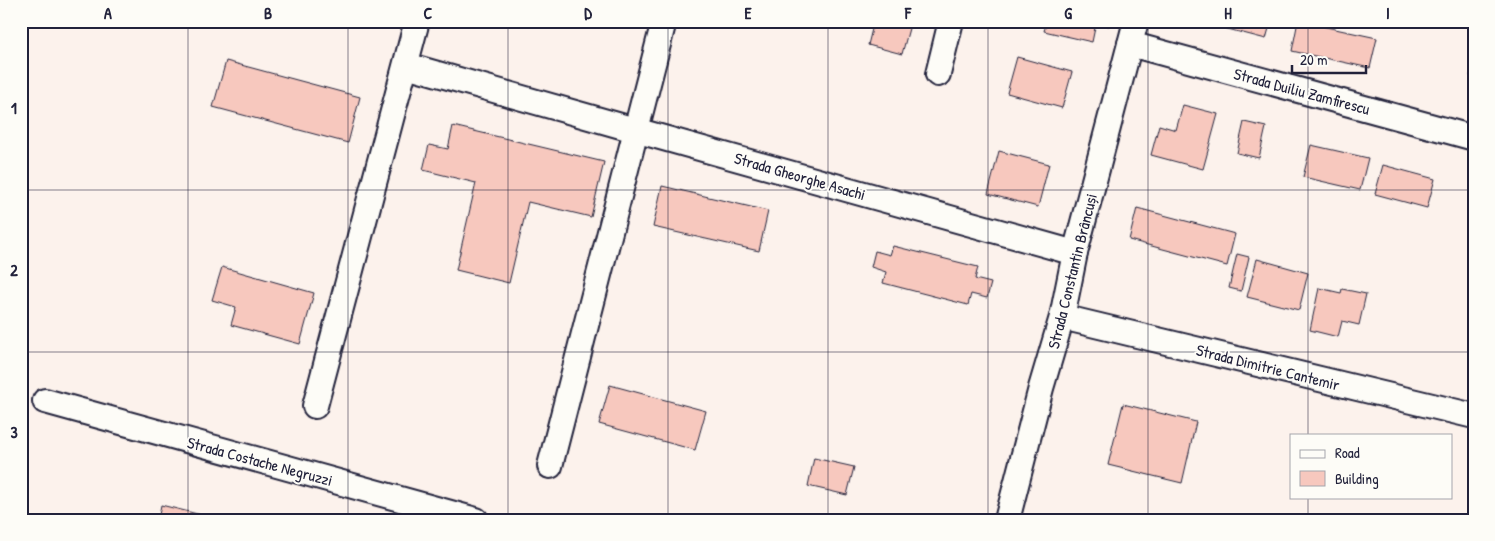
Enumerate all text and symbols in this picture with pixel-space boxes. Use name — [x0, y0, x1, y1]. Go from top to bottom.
text: A — [104, 2, 112, 24]
text: B — [264, 2, 272, 24]
text: C — [424, 2, 433, 24]
text: D — [584, 2, 592, 24]
text: E — [744, 2, 752, 24]
text: F — [904, 2, 912, 24]
text: G — [1064, 2, 1072, 24]
text: H — [1224, 2, 1232, 24]
text: I — [1386, 2, 1390, 24]
scale bar — [1292, 42, 1366, 74]
text: 20 m — [1300, 49, 1327, 70]
street label: Strada Duiliu Zamfirescu — [1232, 62, 1373, 120]
text: 1 — [11, 97, 17, 119]
street label: Strada Gheorghe Asachi — [732, 147, 868, 205]
street label: Strada Constantin Brâncuși — [1042, 191, 1102, 351]
text: 2 — [10, 259, 18, 281]
street label: Strada Dimitrie Cantemir — [1194, 339, 1342, 395]
text: 3 — [10, 421, 18, 443]
street label: Strada Costache Negruzzi — [185, 431, 335, 491]
legend — [1290, 434, 1452, 498]
text: Road — [1335, 442, 1360, 463]
text: Building — [1335, 468, 1379, 489]

